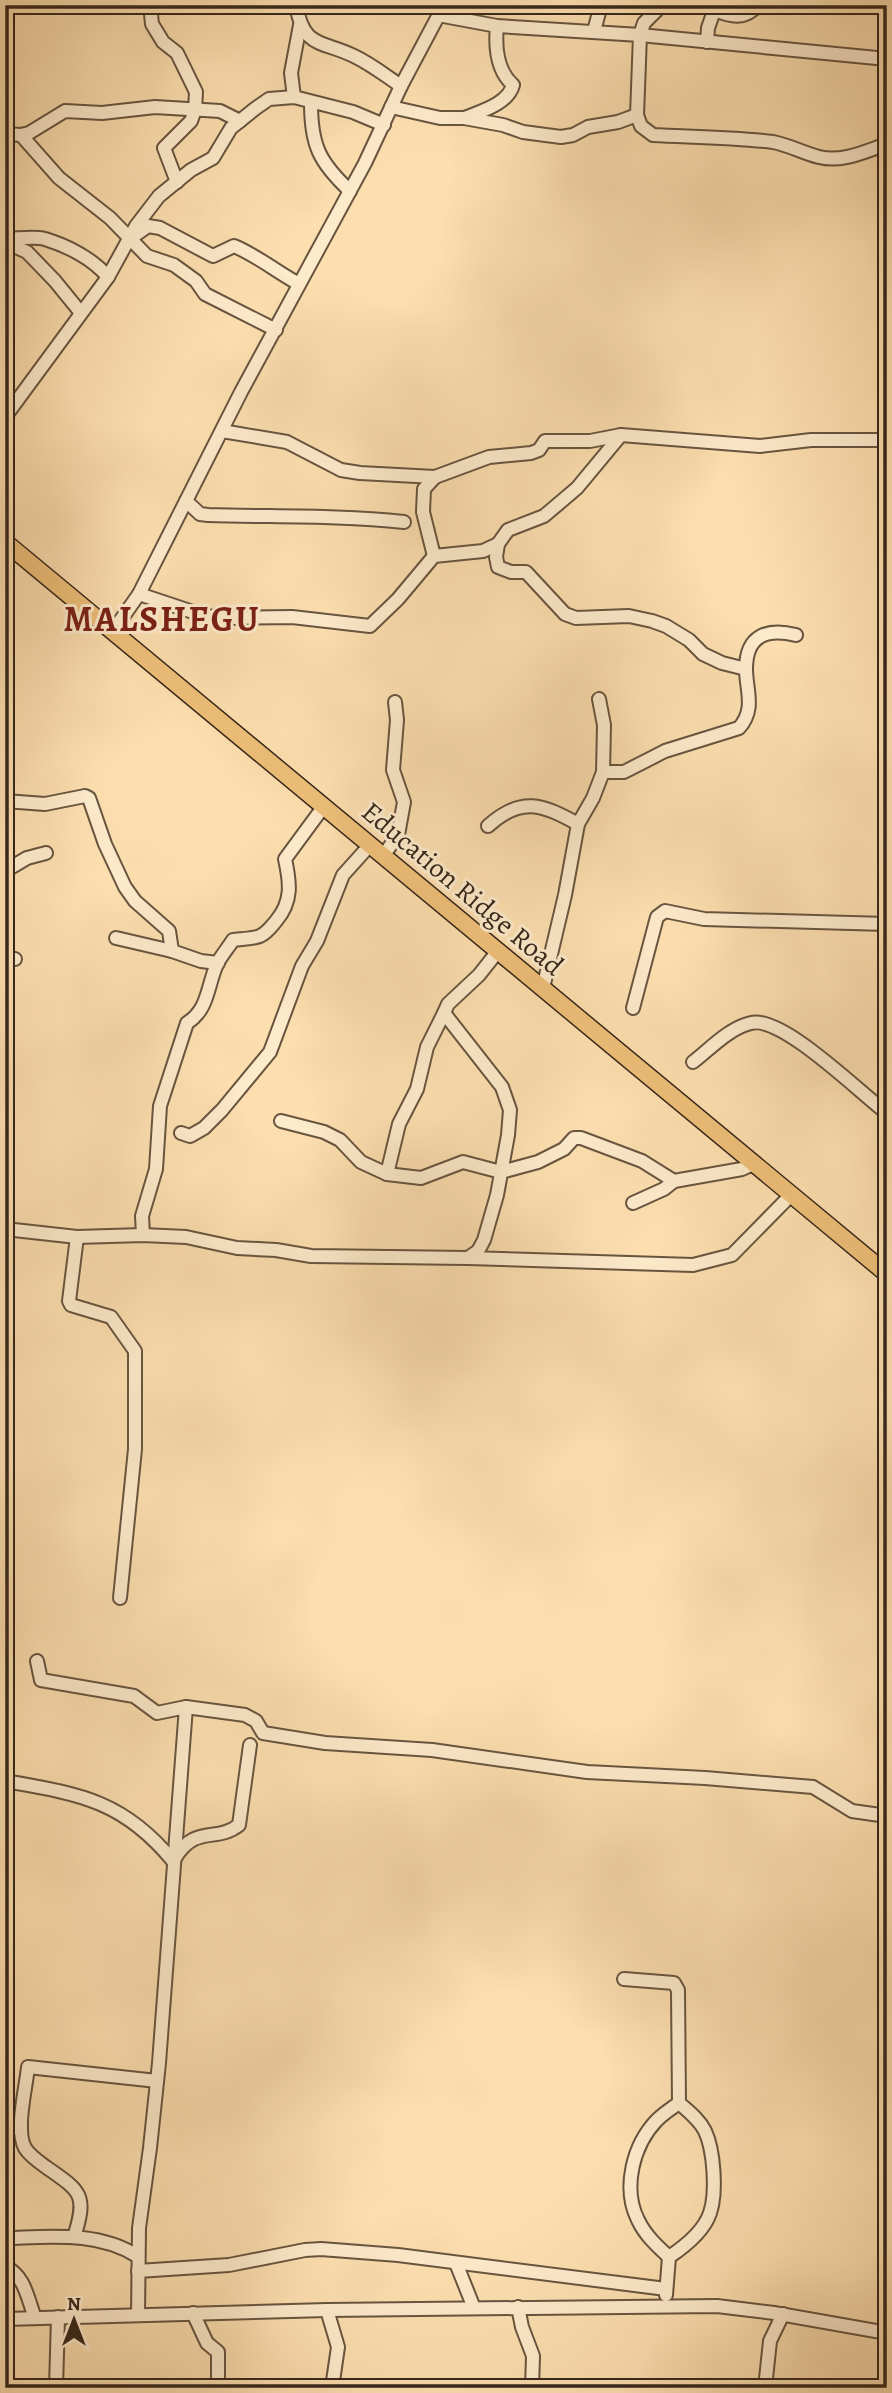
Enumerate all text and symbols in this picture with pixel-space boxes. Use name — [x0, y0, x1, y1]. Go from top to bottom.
district label: MALSHEGU — [63, 595, 261, 643]
street label: Education Ridge Road — [353, 793, 572, 985]
north arrow — [38, 2284, 108, 2354]
text: N — [67, 2291, 81, 2317]

